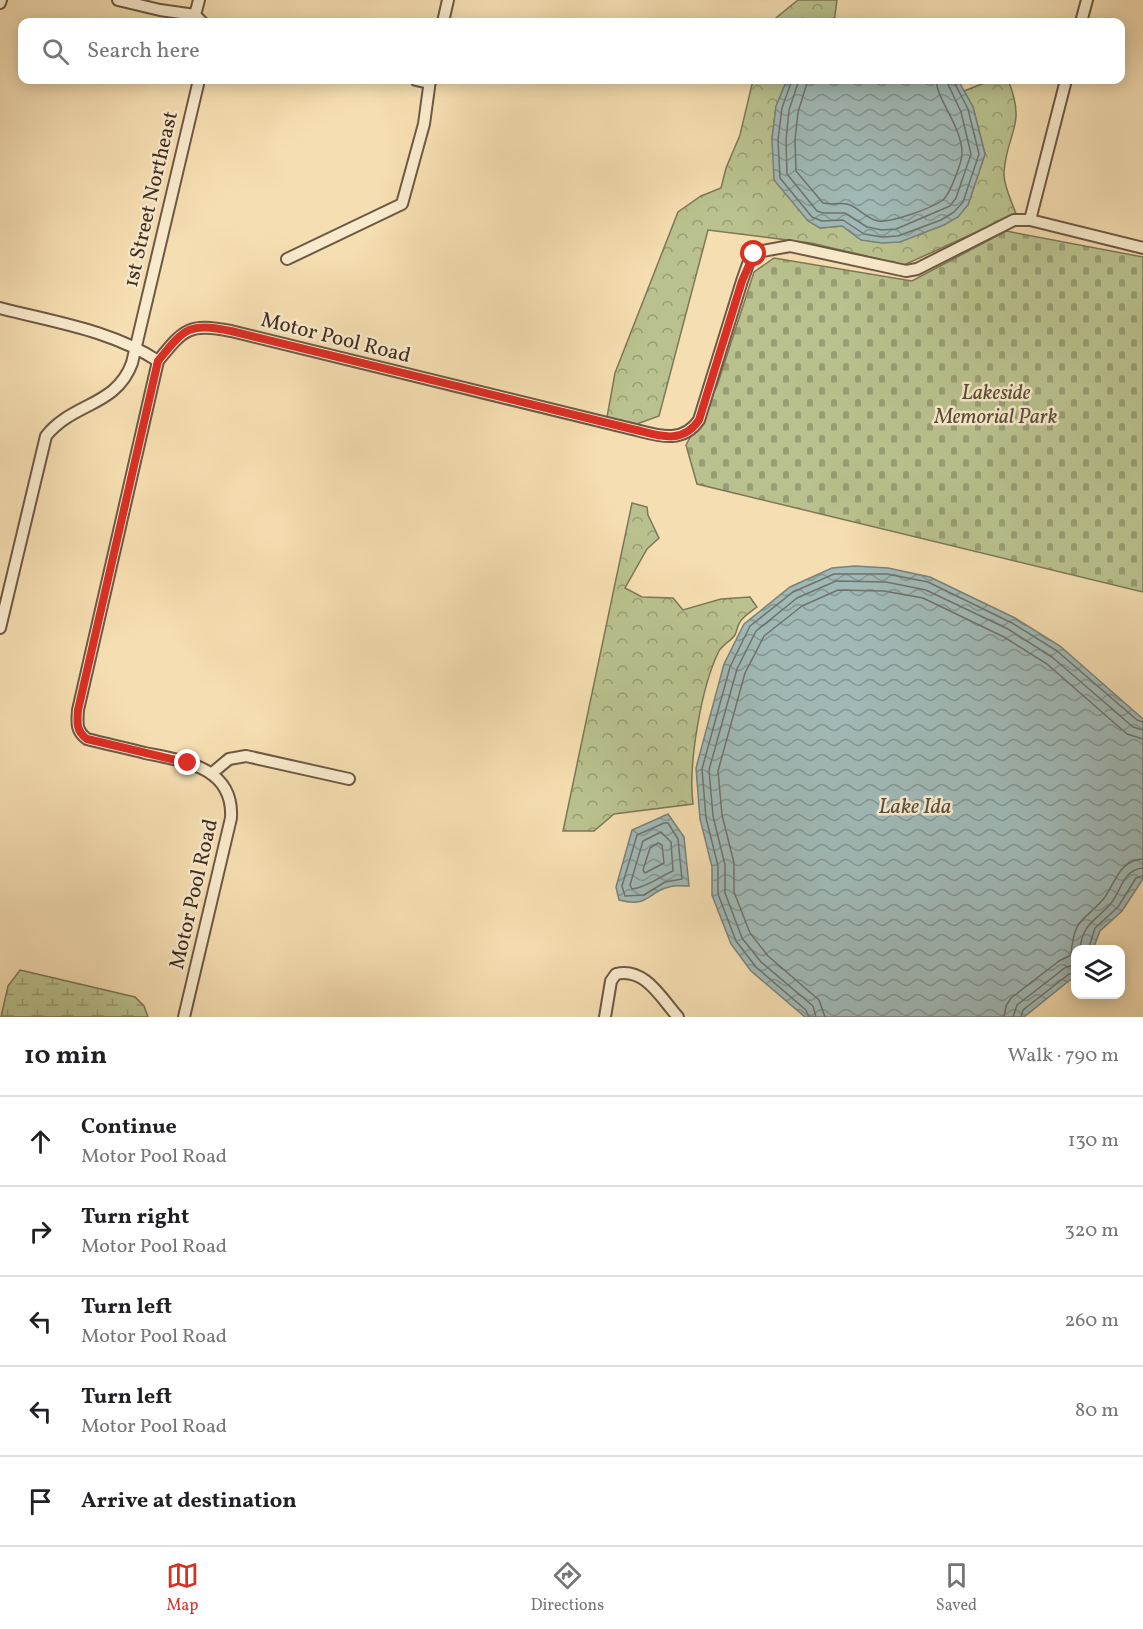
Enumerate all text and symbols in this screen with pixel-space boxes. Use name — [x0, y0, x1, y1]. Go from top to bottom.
search box — [18, 18, 1125, 84]
icon: search — [39, 35, 72, 68]
text: Search here — [87, 36, 200, 67]
street label: 1st Street Northeast — [117, 108, 186, 290]
route start — [740, 240, 766, 266]
street label: Motor Pool Road — [258, 306, 414, 371]
park label: Lakeside Memorial Park — [934, 379, 1058, 432]
route end — [174, 749, 200, 775]
water label: Lake Ida — [879, 792, 952, 823]
street label: Motor Pool Road — [163, 816, 226, 972]
map controls — [1071, 945, 1125, 999]
button: layers — [1071, 945, 1125, 999]
text: 10 min — [24, 1038, 107, 1074]
text: Walk · 790 m — [1008, 1042, 1119, 1070]
text: Continue — [81, 1112, 177, 1143]
icon: ahead — [24, 1125, 57, 1158]
text: 130 m — [1068, 1127, 1119, 1155]
text: Motor Pool Road — [81, 1143, 227, 1171]
text: Turn right — [81, 1202, 189, 1233]
icon: right — [24, 1215, 57, 1248]
text: 320 m — [1064, 1217, 1119, 1245]
text: Motor Pool Road — [81, 1233, 227, 1261]
text: Turn left — [81, 1292, 172, 1323]
icon: left — [24, 1305, 57, 1338]
text: 260 m — [1064, 1307, 1119, 1335]
text: Motor Pool Road — [81, 1323, 227, 1351]
text: Turn left — [81, 1382, 172, 1413]
icon: left — [24, 1395, 57, 1428]
text: 80 m — [1075, 1397, 1119, 1425]
text: Motor Pool Road — [81, 1413, 227, 1441]
icon: arrive — [24, 1485, 57, 1518]
text: Arrive at destination — [81, 1486, 297, 1517]
tab: Map — [166, 1559, 199, 1617]
tab: Directions — [531, 1559, 604, 1617]
tab: Saved — [936, 1559, 977, 1617]

